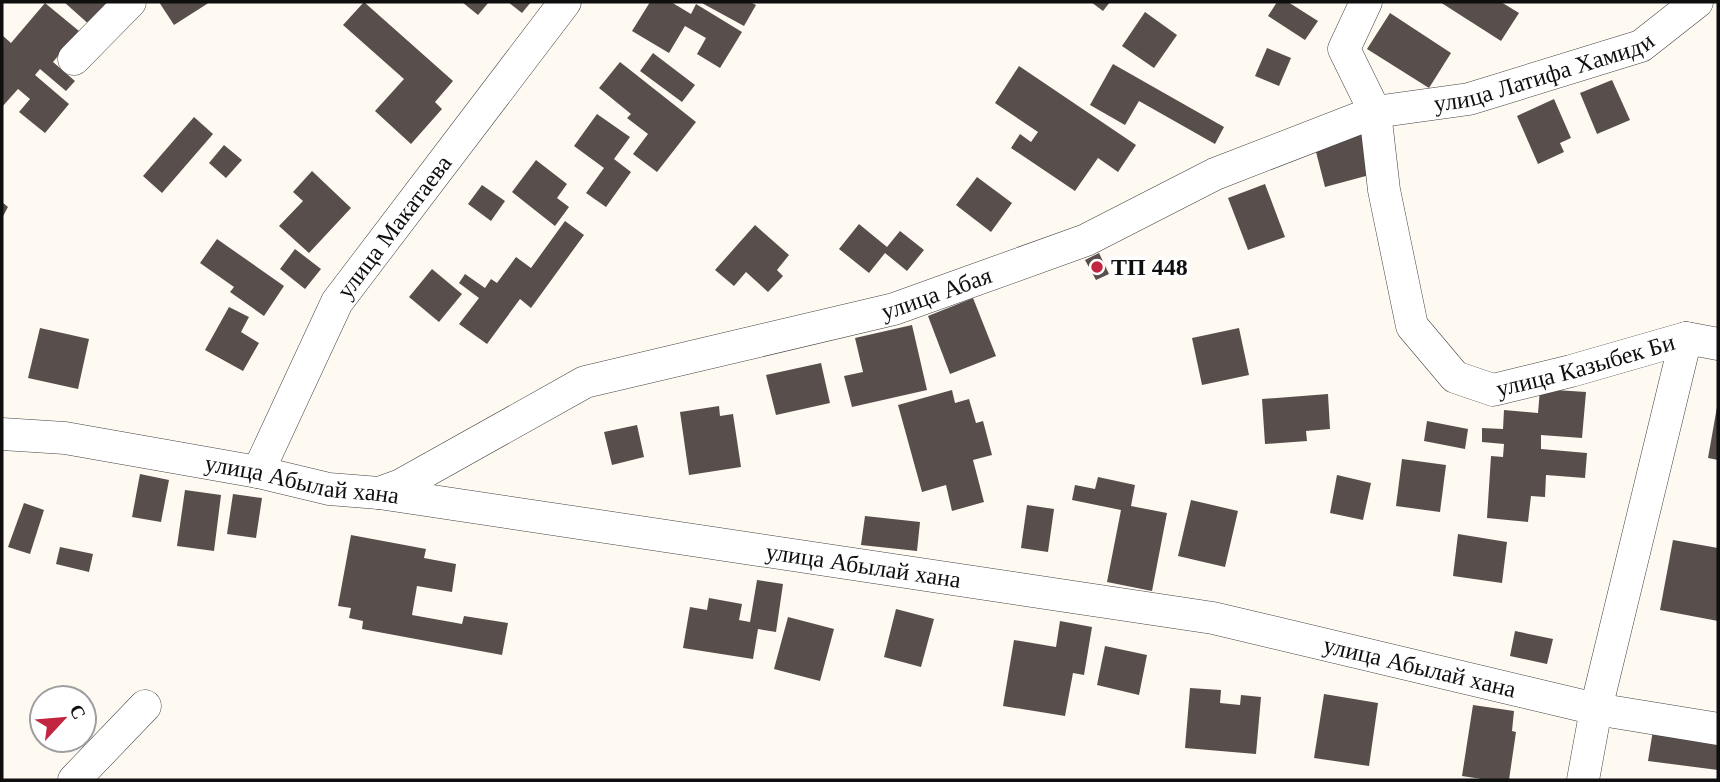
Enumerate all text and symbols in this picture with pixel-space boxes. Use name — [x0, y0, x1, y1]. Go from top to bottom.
street label: улица Латифа Хамиди — [1432, 28, 1659, 117]
street label: улица Макатаева — [332, 150, 457, 303]
place label: ТП 448 — [1111, 254, 1188, 280]
marker: ТП 448 — [1089, 259, 1105, 275]
street label: улица Абая — [879, 262, 995, 325]
street label: улица Казыбек Би — [1493, 329, 1678, 402]
street label: улица Абылай хана — [203, 450, 401, 509]
street label: улица Абылай хана — [764, 538, 963, 593]
street label: улица Абылай хана — [1321, 632, 1519, 703]
north arrow — [28, 684, 98, 754]
text: С — [65, 701, 90, 723]

